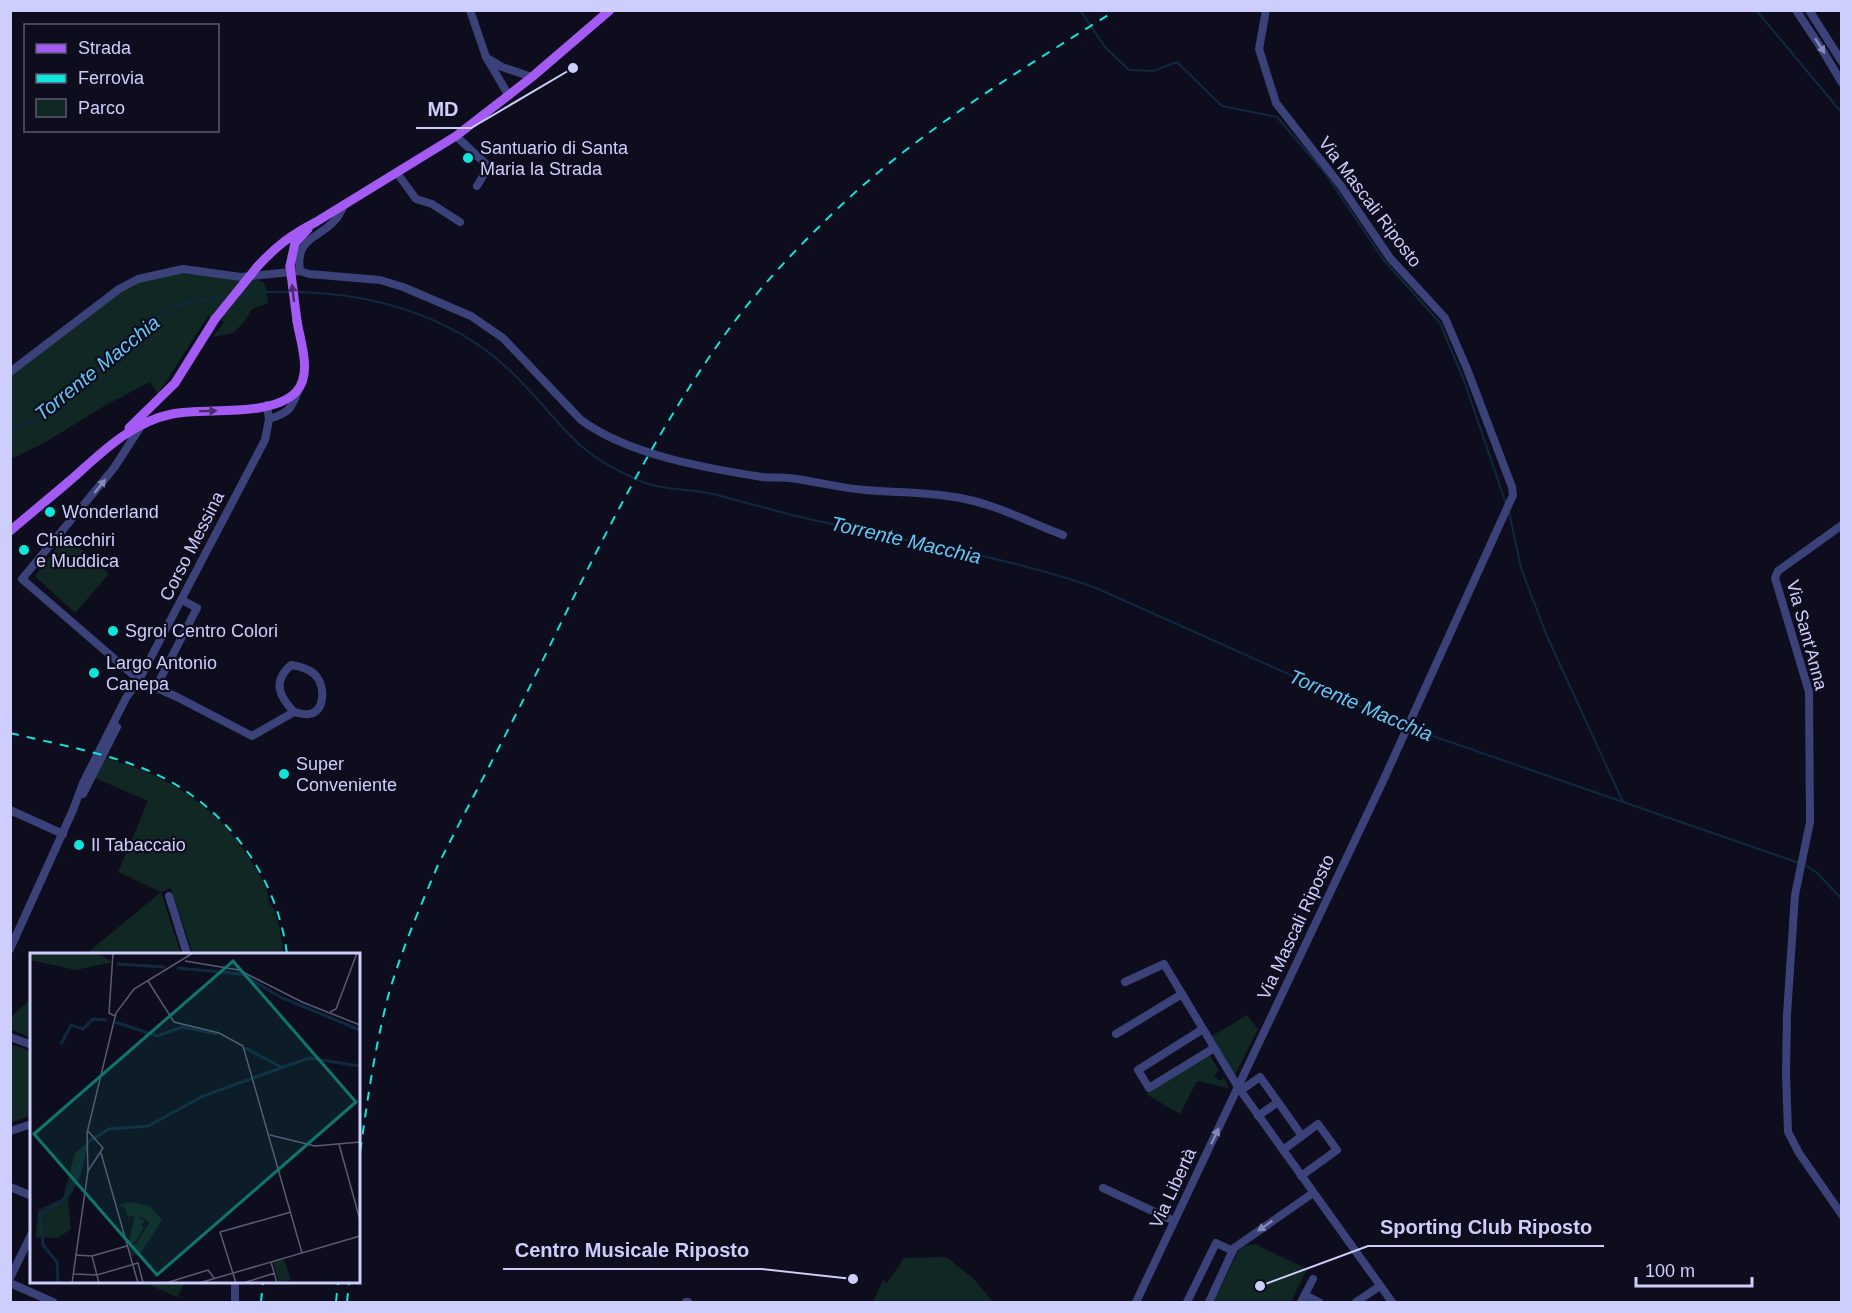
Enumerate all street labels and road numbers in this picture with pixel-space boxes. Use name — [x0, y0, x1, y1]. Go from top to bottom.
street label: Via Mascali Riposto — [1315, 133, 1425, 271]
street label: Corso Messina — [156, 487, 229, 604]
street label: Via Sant'Anna — [1783, 578, 1832, 693]
street label: Via Mascali Riposto — [1254, 851, 1338, 1003]
street label: Via Libertà — [1146, 1144, 1201, 1231]

